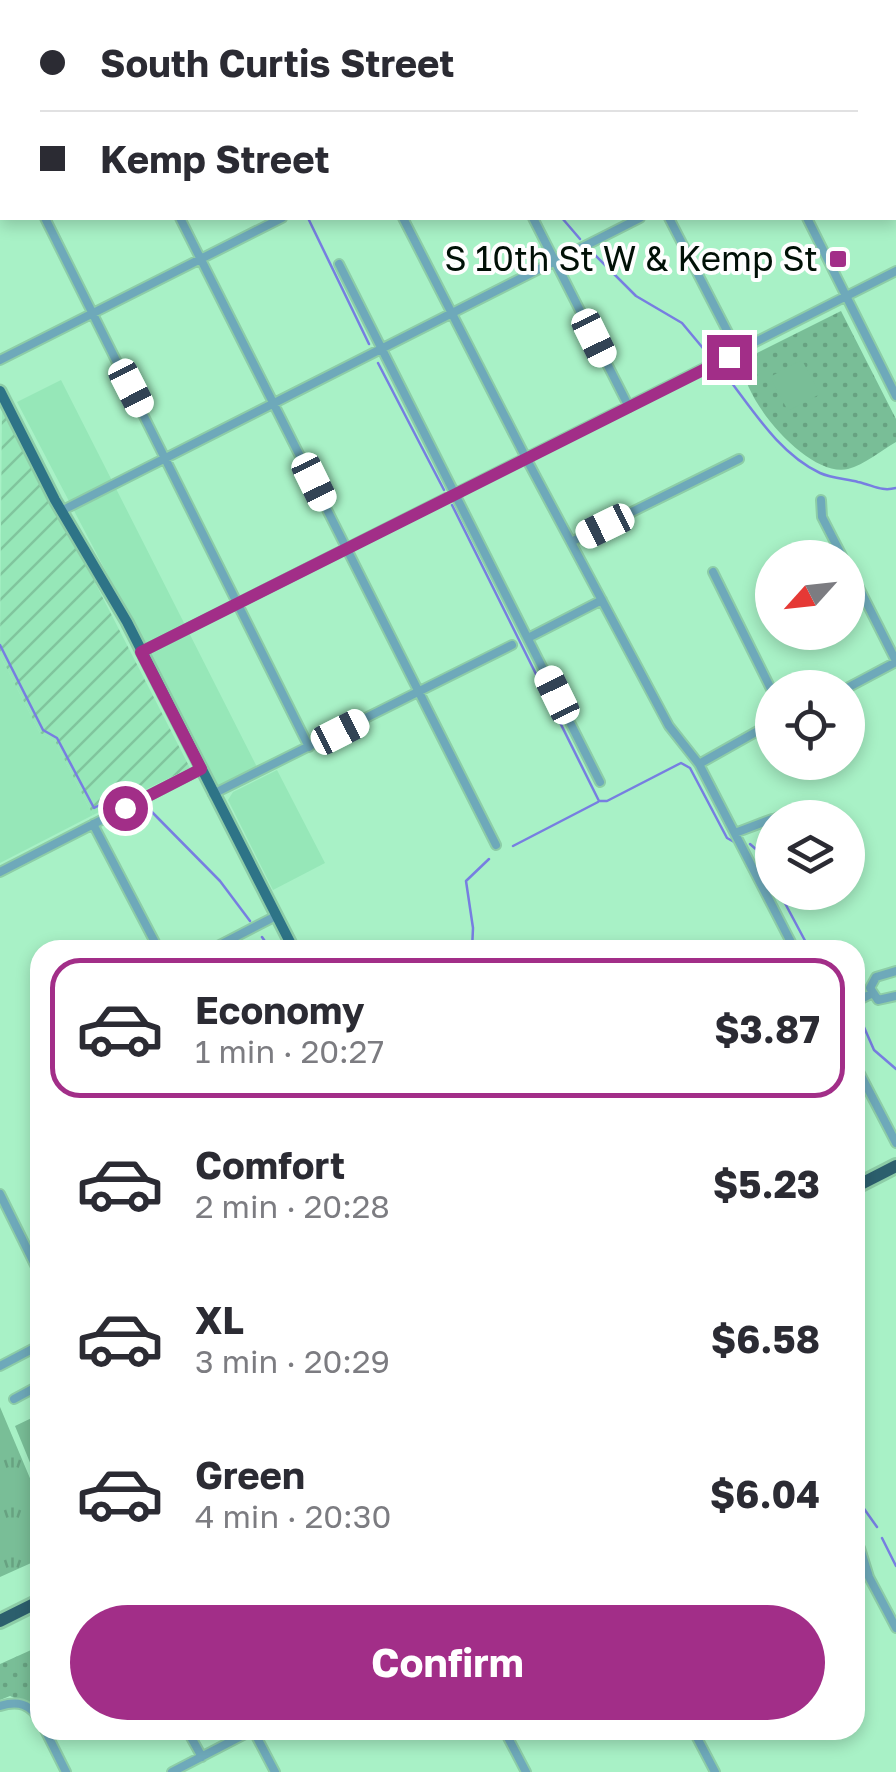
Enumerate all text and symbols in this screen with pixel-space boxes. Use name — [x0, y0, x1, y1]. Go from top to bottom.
text: South Curtis Street — [100, 40, 455, 85]
text: Kemp Street — [100, 136, 330, 181]
place label: S 10th St W & Kemp St — [444, 237, 818, 279]
marker: S 10th St W & Kemp St — [827, 248, 849, 270]
car — [567, 304, 621, 372]
route end — [707, 335, 752, 380]
car — [104, 354, 158, 422]
car — [287, 448, 341, 516]
car — [571, 499, 639, 553]
north arrow — [755, 540, 865, 650]
map controls — [755, 540, 865, 910]
car — [530, 661, 584, 729]
button: locate — [755, 670, 865, 780]
car — [306, 705, 374, 759]
route start — [103, 786, 148, 831]
button: layers — [755, 800, 865, 910]
icon: car — [75, 983, 165, 1073]
text: Economy — [195, 987, 364, 1032]
text: $3.87 — [714, 1006, 820, 1051]
text: 1 min · 20:27 — [195, 1032, 384, 1070]
icon: car — [75, 1138, 165, 1228]
text: Comfort — [195, 1142, 345, 1187]
text: $5.23 — [713, 1161, 820, 1206]
text: 2 min · 20:28 — [195, 1187, 390, 1225]
icon: car — [75, 1293, 165, 1383]
text: XL — [195, 1297, 244, 1342]
text: $6.58 — [711, 1316, 820, 1361]
text: 3 min · 20:29 — [195, 1342, 390, 1380]
icon: car — [75, 1448, 165, 1538]
text: Green — [195, 1452, 305, 1497]
text: $6.04 — [710, 1471, 820, 1516]
text: 4 min · 20:30 — [195, 1497, 391, 1535]
button: Confirm — [70, 1605, 825, 1720]

